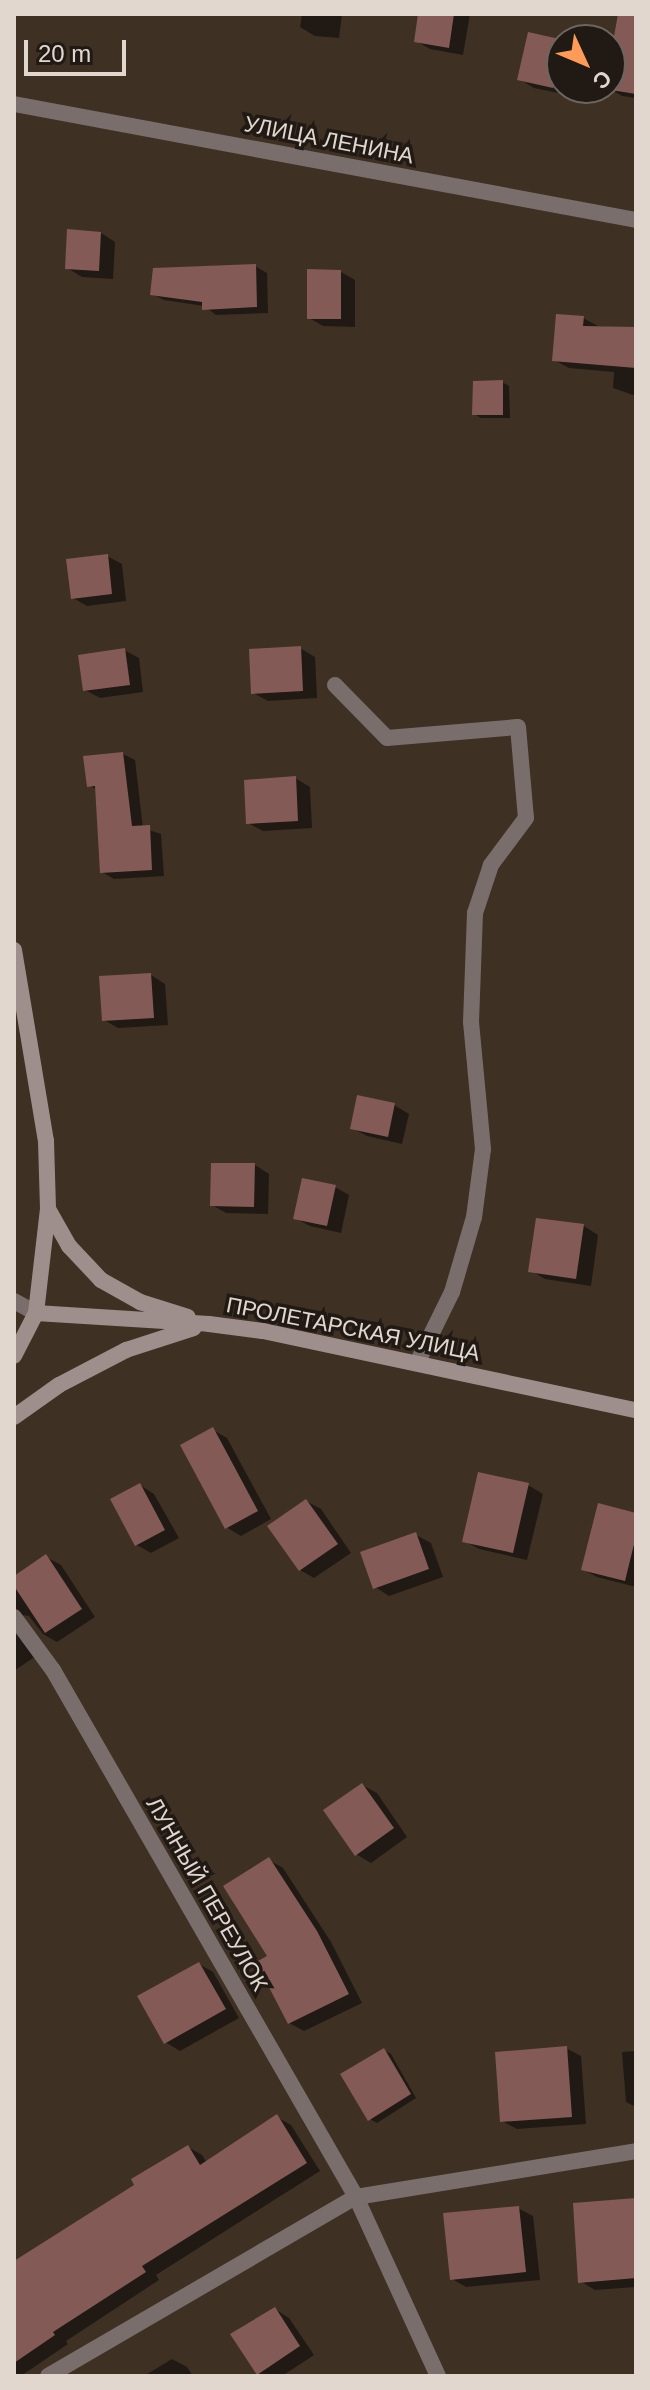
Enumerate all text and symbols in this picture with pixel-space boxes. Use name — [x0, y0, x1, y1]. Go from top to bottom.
scale bar — [28, 24, 130, 74]
north arrow — [546, 24, 626, 104]
text: 20 m — [38, 40, 91, 67]
text: С — [588, 65, 617, 94]
street label: УЛИЦА ЛЕНИНА — [242, 111, 416, 169]
street label: ПРОЛЕТАРСКАЯ УЛИЦА — [224, 1291, 482, 1367]
street label: ЛУННЫЙ ПЕРЕУЛОК — [141, 1793, 273, 1995]

